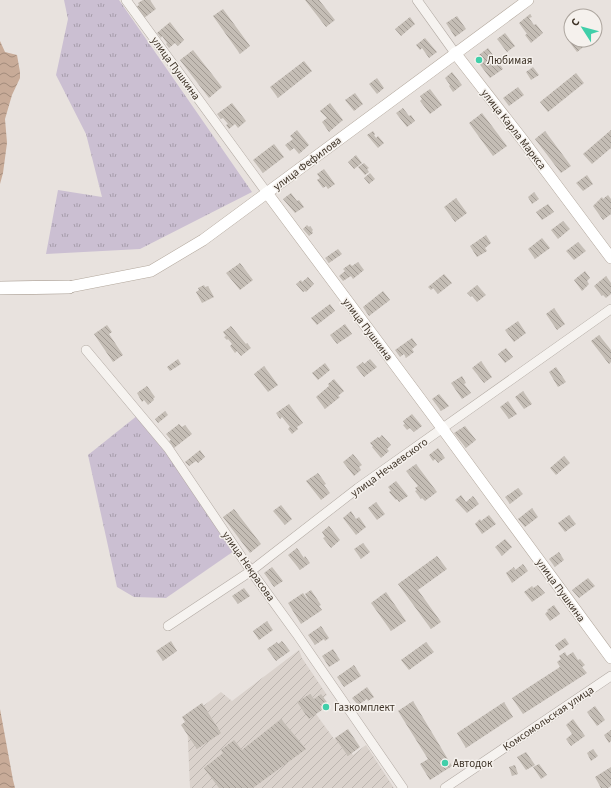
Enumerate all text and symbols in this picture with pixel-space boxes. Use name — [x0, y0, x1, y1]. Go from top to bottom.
north arrow — [563, 8, 603, 48]
text: С — [567, 15, 584, 29]
street label: улица Пушкина — [148, 34, 204, 103]
place label: Любимая — [487, 53, 532, 68]
marker: Любимая — [474, 55, 484, 65]
street label: улица Карла Маркса — [478, 86, 550, 173]
street label: улица Фефилова — [270, 133, 344, 194]
street label: улица Пушкина — [339, 295, 396, 364]
street label: улица Нечаевского — [348, 434, 431, 501]
street label: улица Некрасова — [219, 528, 278, 604]
street label: улица Пушкина — [533, 556, 589, 625]
street label: Комсомольская улица — [500, 682, 597, 754]
place label: Газкомплект — [334, 700, 395, 715]
marker: Газкомплект — [321, 702, 331, 712]
place label: Автодок — [453, 756, 493, 771]
marker: Автодок — [440, 758, 450, 768]

